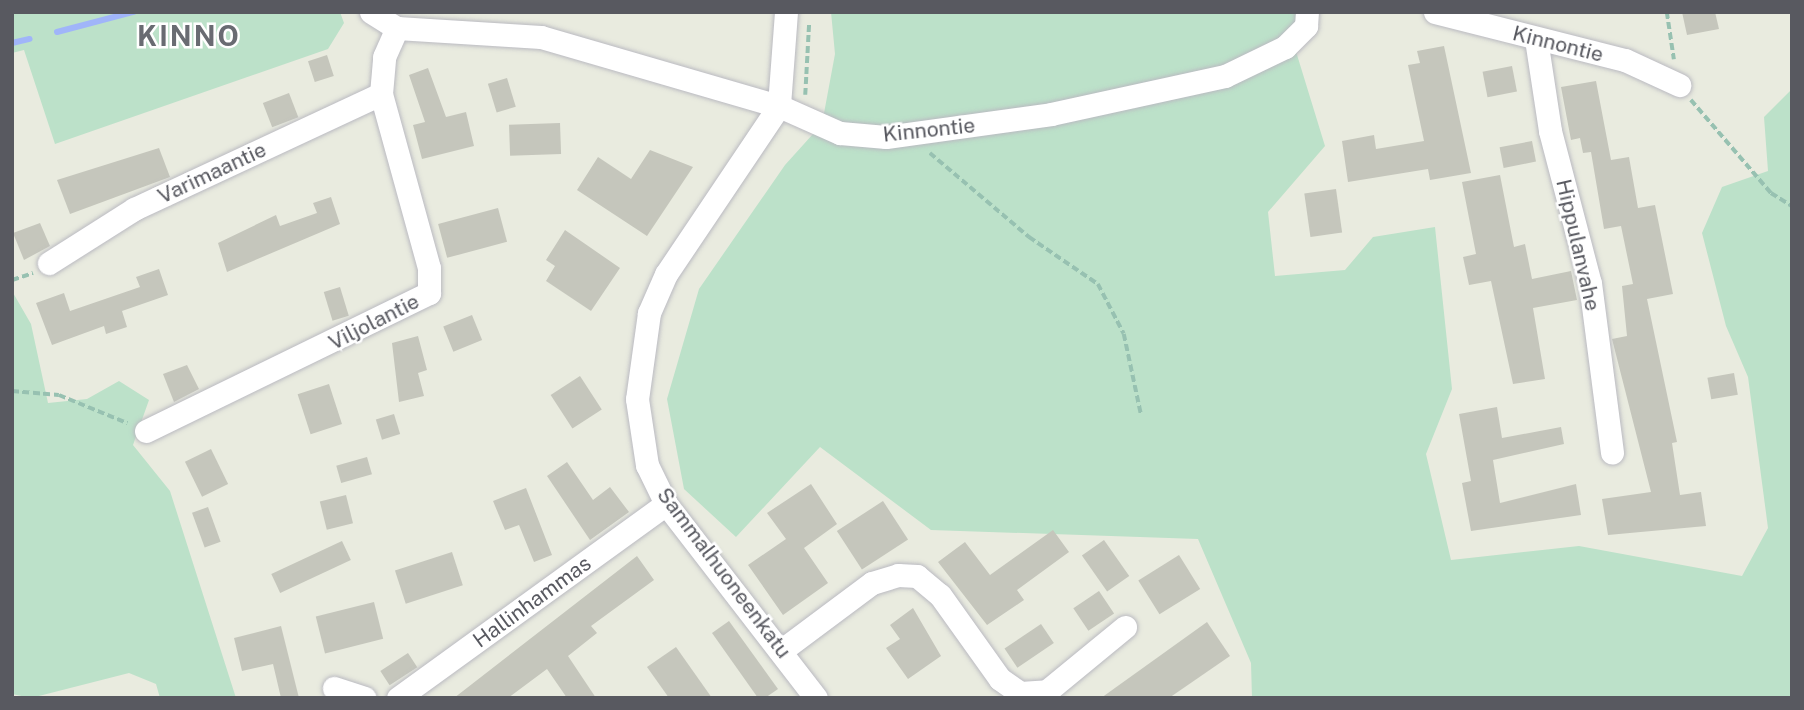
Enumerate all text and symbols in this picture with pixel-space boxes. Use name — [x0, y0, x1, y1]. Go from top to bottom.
district label: KINNO — [138, 19, 240, 53]
street label: Kinnontie — [1510, 21, 1606, 67]
street label: Kinnontie — [882, 113, 976, 147]
street label: Varimaantie — [154, 137, 270, 209]
street label: Hippulanvahe — [1551, 177, 1605, 313]
street label: Viljolantie — [325, 289, 423, 355]
street label: Sammalhuoneenkatu — [652, 483, 796, 663]
street label: Hallinhammas — [468, 551, 596, 653]

